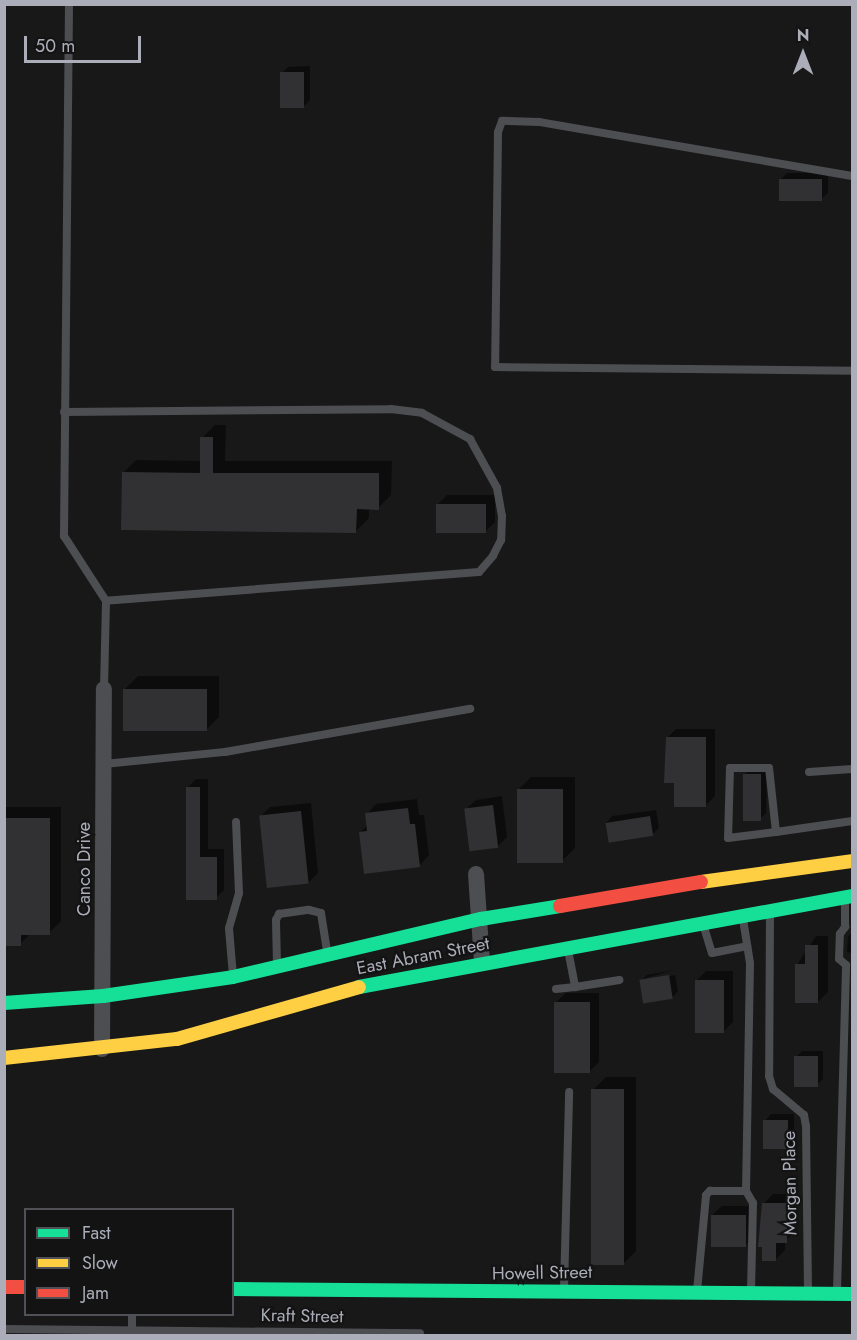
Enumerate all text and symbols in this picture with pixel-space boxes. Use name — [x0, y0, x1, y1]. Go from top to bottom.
scale bar — [27, 24, 144, 62]
north arrow — [773, 24, 833, 84]
text: N — [797, 24, 809, 47]
text: 50 m — [35, 33, 75, 59]
street label: Canco Drive — [73, 822, 95, 916]
street label: East Abram Street — [355, 933, 491, 979]
street label: Morgan Place — [778, 1131, 802, 1235]
legend — [24, 1208, 234, 1316]
text: Fast — [82, 1220, 111, 1246]
text: Slow — [82, 1250, 118, 1276]
street label: Howell Street — [492, 1261, 592, 1285]
text: Jam — [82, 1280, 109, 1306]
street label: Kraft Street — [260, 1304, 344, 1328]

